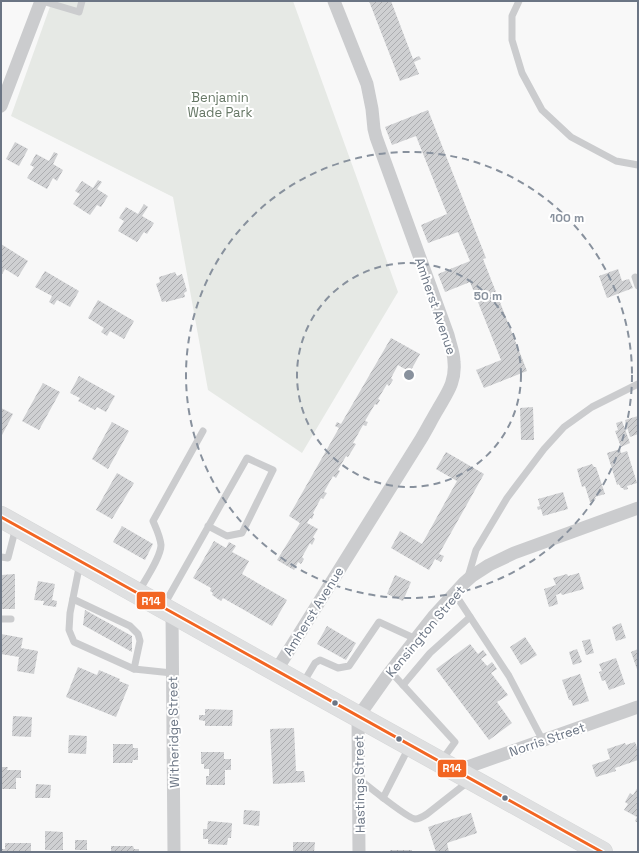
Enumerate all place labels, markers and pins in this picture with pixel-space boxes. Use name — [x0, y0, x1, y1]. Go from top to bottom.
centre of rings — [402, 368, 416, 382]
unlabelled marker — [330, 698, 340, 708]
unlabelled marker — [394, 734, 404, 744]
unlabelled marker — [500, 793, 510, 803]

